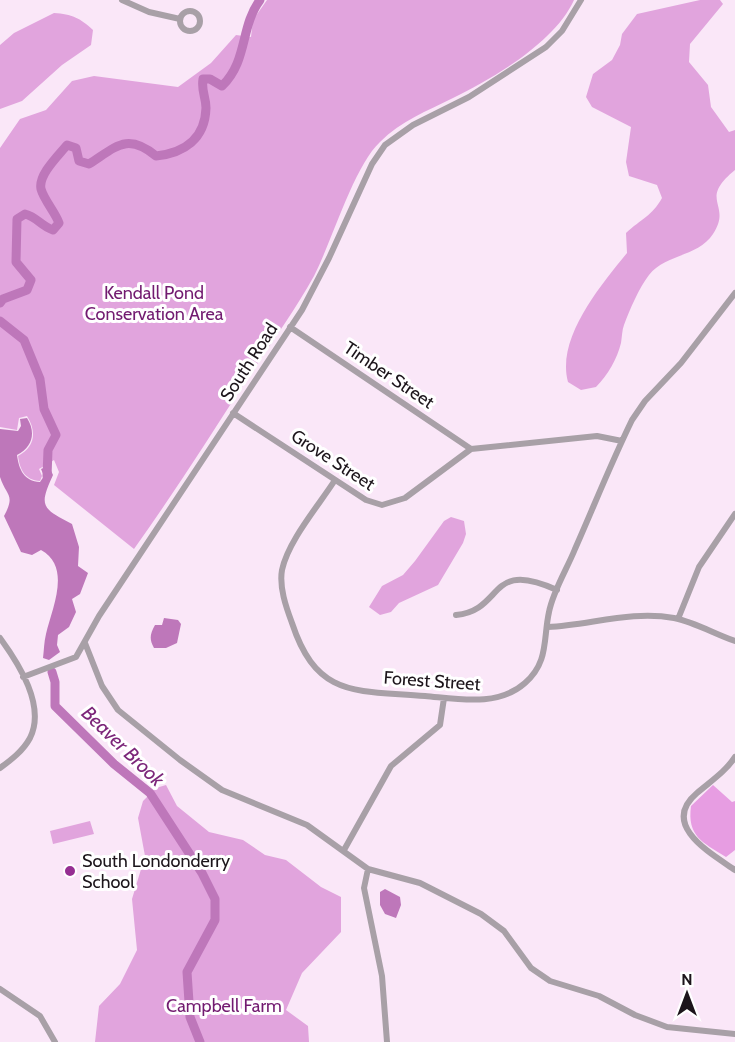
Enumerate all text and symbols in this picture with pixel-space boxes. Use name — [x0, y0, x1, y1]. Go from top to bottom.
park label: Kendall Pond Conservation Area — [85, 282, 224, 325]
street label: South Road — [216, 319, 282, 405]
street label: Timber Street — [340, 337, 438, 413]
street label: Grove Street — [287, 425, 379, 495]
street label: Forest Street — [383, 667, 481, 695]
water label: Beaver Brook — [77, 701, 170, 792]
place label: South Londonderry School — [82, 850, 230, 893]
marker: South Londonderry School — [63, 864, 77, 878]
north arrow — [657, 964, 717, 1024]
text: N — [681, 970, 693, 989]
park label: Campbell Farm — [166, 995, 282, 1017]

